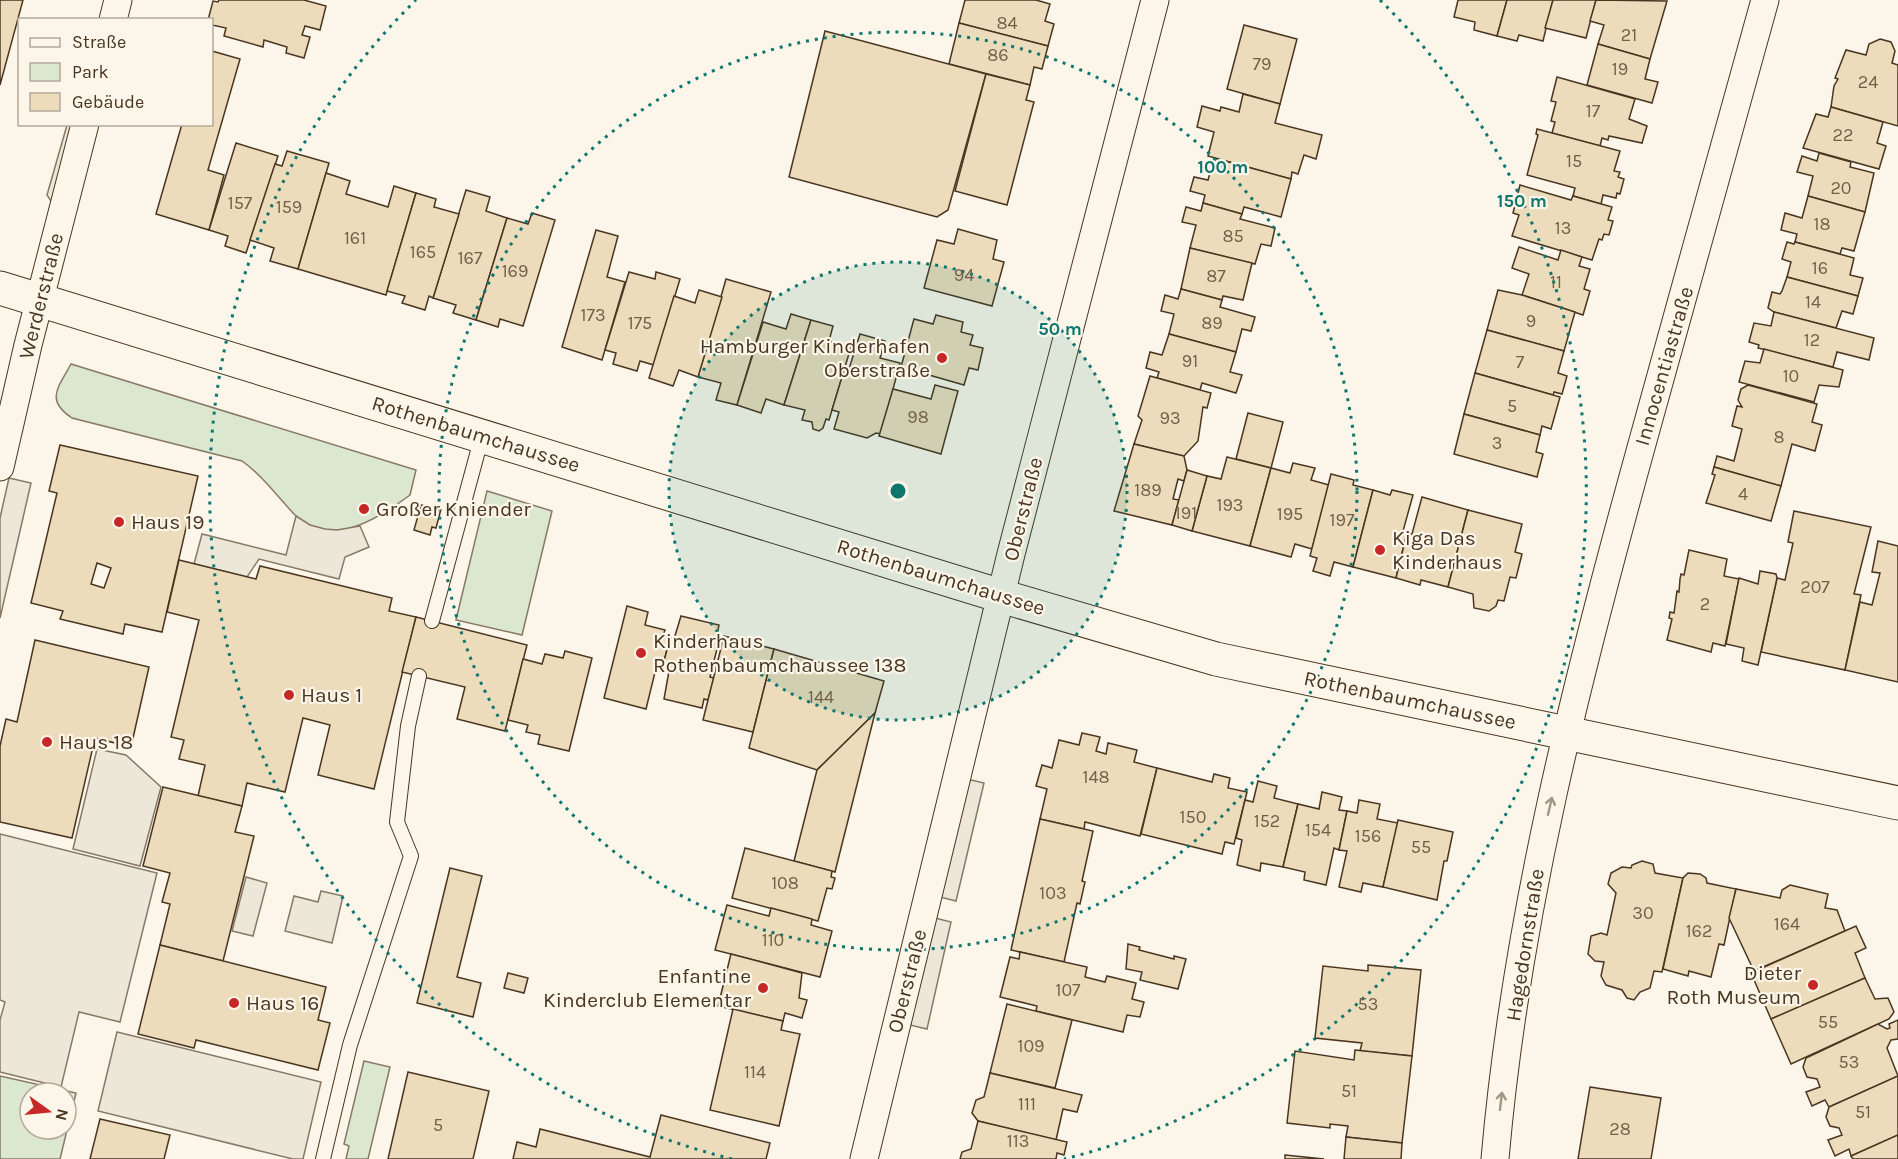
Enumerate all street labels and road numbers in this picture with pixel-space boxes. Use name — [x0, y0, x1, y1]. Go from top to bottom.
street label: Werderstraße — [14, 230, 68, 362]
street label: Innocentiastraße — [1630, 284, 1698, 448]
street label: Rothenbaumchaussee — [369, 391, 583, 477]
street label: Oberstraße — [999, 455, 1047, 563]
street label: Rothenbaumchaussee — [834, 534, 1048, 620]
street label: Rothenbaumchaussee — [1302, 666, 1518, 734]
street label: Hagedornstraße — [1501, 867, 1549, 1023]
street label: Oberstraße — [883, 927, 931, 1035]

